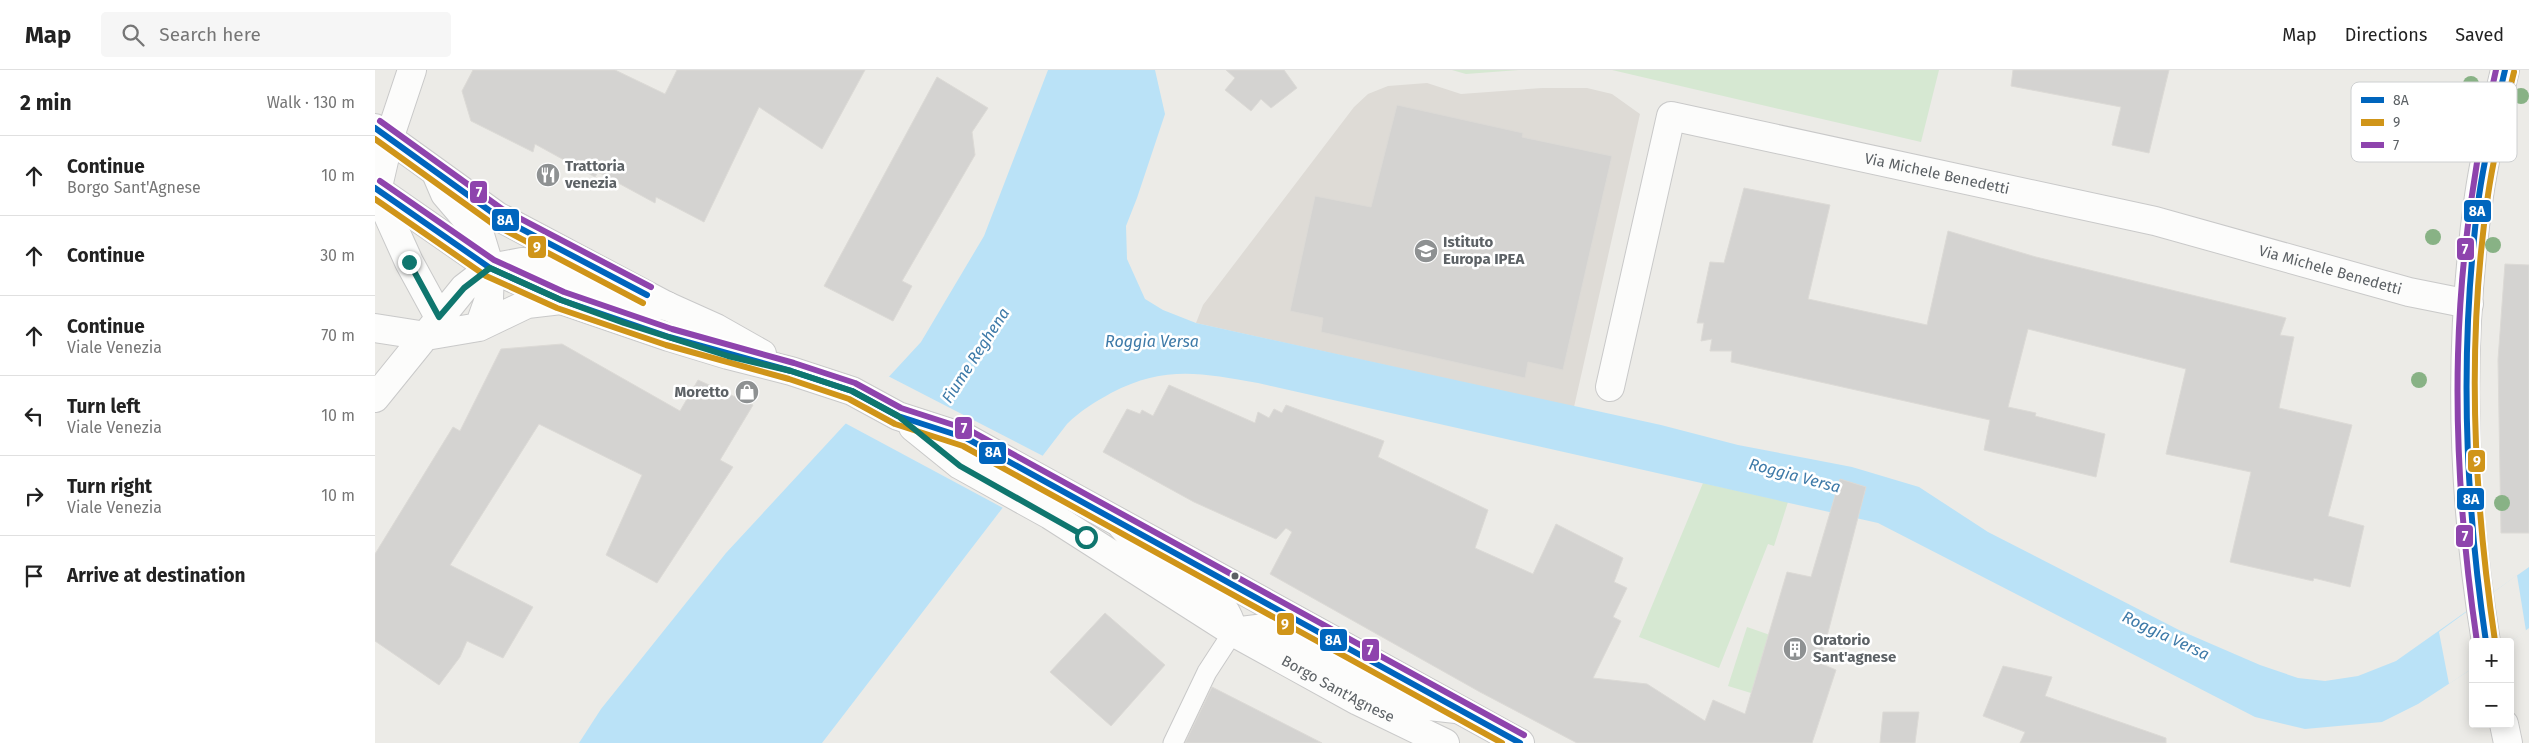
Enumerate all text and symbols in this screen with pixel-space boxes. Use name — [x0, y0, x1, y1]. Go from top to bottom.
search box — [101, 12, 451, 57]
text: Map — [25, 21, 71, 49]
icon: search — [119, 21, 147, 49]
text: Search here — [159, 23, 261, 46]
text: Map — [2282, 24, 2317, 46]
text: Directions — [2345, 24, 2427, 46]
text: Saved — [2455, 24, 2504, 46]
legend — [2351, 82, 2517, 162]
text: 2 min — [20, 90, 72, 116]
text: 8A — [2393, 92, 2409, 109]
text: Walk · 130 m — [267, 93, 355, 112]
text: 9 — [2393, 114, 2400, 131]
text: 7 — [2393, 137, 2399, 154]
street label: Via Michele Benedetti — [1863, 149, 2011, 198]
text: Continue — [67, 155, 145, 178]
place label: Trattoria venezia — [564, 157, 625, 192]
icon: ahead — [20, 162, 48, 190]
restaurant icon: Trattoria venezia — [535, 162, 561, 188]
text: 10 m — [321, 166, 355, 185]
text: Borgo Sant'Agnese — [67, 178, 201, 197]
line badge: 7 — [469, 180, 488, 204]
text: 7 — [476, 184, 483, 201]
line badge: 8A — [2463, 199, 2492, 223]
text: 8A — [2469, 203, 2486, 220]
line badge: 8A — [491, 208, 520, 232]
text: 8A — [497, 212, 514, 229]
place label: Istituto Europa IPEA — [1443, 233, 1525, 268]
line badge: 9 — [527, 235, 547, 259]
line badge: 7 — [2456, 237, 2475, 261]
school or university icon: Istituto Europa IPEA — [1413, 238, 1439, 264]
text: 9 — [533, 239, 541, 256]
street label: Via Michele Benedetti — [2257, 241, 2404, 299]
text: 7 — [2462, 241, 2469, 258]
icon: ahead — [20, 242, 48, 270]
text: Continue — [67, 244, 145, 267]
text: 30 m — [320, 246, 355, 265]
route end — [398, 251, 421, 274]
water label: Fiume Reghena — [938, 304, 1013, 406]
text: Continue — [67, 315, 145, 338]
icon: ahead — [20, 322, 48, 350]
text: 70 m — [321, 326, 355, 345]
water label: Roggia Versa — [1105, 332, 1199, 351]
text: Viale Venezia — [67, 338, 162, 357]
shop icon: Moretto — [734, 379, 760, 405]
place label: Moretto — [675, 383, 729, 401]
text: Turn left — [67, 395, 141, 418]
icon: left — [20, 402, 48, 430]
text: 10 m — [321, 406, 355, 425]
line badge: 7 — [954, 416, 973, 440]
text: Viale Venezia — [67, 418, 162, 437]
text: 7 — [961, 420, 968, 437]
line badge: 8A — [978, 441, 1007, 465]
text: 8A — [985, 444, 1002, 461]
line badge: 9 — [2467, 449, 2486, 473]
text: 9 — [2473, 453, 2481, 470]
water label: Roggia Versa — [1747, 454, 1843, 497]
text: Turn right — [67, 475, 152, 498]
icon: right — [20, 482, 48, 510]
text: 10 m — [321, 486, 355, 505]
line badge: 8A — [2456, 487, 2485, 511]
text: 8A — [2463, 491, 2480, 508]
text: Viale Venezia — [67, 498, 162, 517]
line badge: 7 — [2455, 524, 2474, 548]
route start — [1075, 526, 1098, 549]
text: 7 — [2462, 528, 2469, 545]
icon: arrive — [20, 562, 48, 590]
text: Arrive at destination — [67, 564, 246, 587]
unlabelled marker — [1230, 571, 1240, 581]
water label: Roggia Versa — [2119, 607, 2212, 664]
line badge: 9 — [1276, 612, 1295, 636]
text: 9 — [1281, 616, 1289, 633]
line badge: 8A — [1319, 628, 1348, 652]
place label: Oratorio Sant'agnese — [1813, 631, 1896, 666]
text: 8A — [1325, 632, 1342, 649]
building icon: Oratorio Sant'agnese — [1782, 636, 1808, 662]
line badge: 7 — [1361, 638, 1380, 662]
map controls — [2469, 638, 2514, 728]
button: + — [2469, 638, 2514, 683]
text: 7 — [1367, 642, 1374, 659]
street label: Borgo Sant'Agnese — [1278, 651, 1397, 726]
button: − — [2469, 683, 2514, 728]

